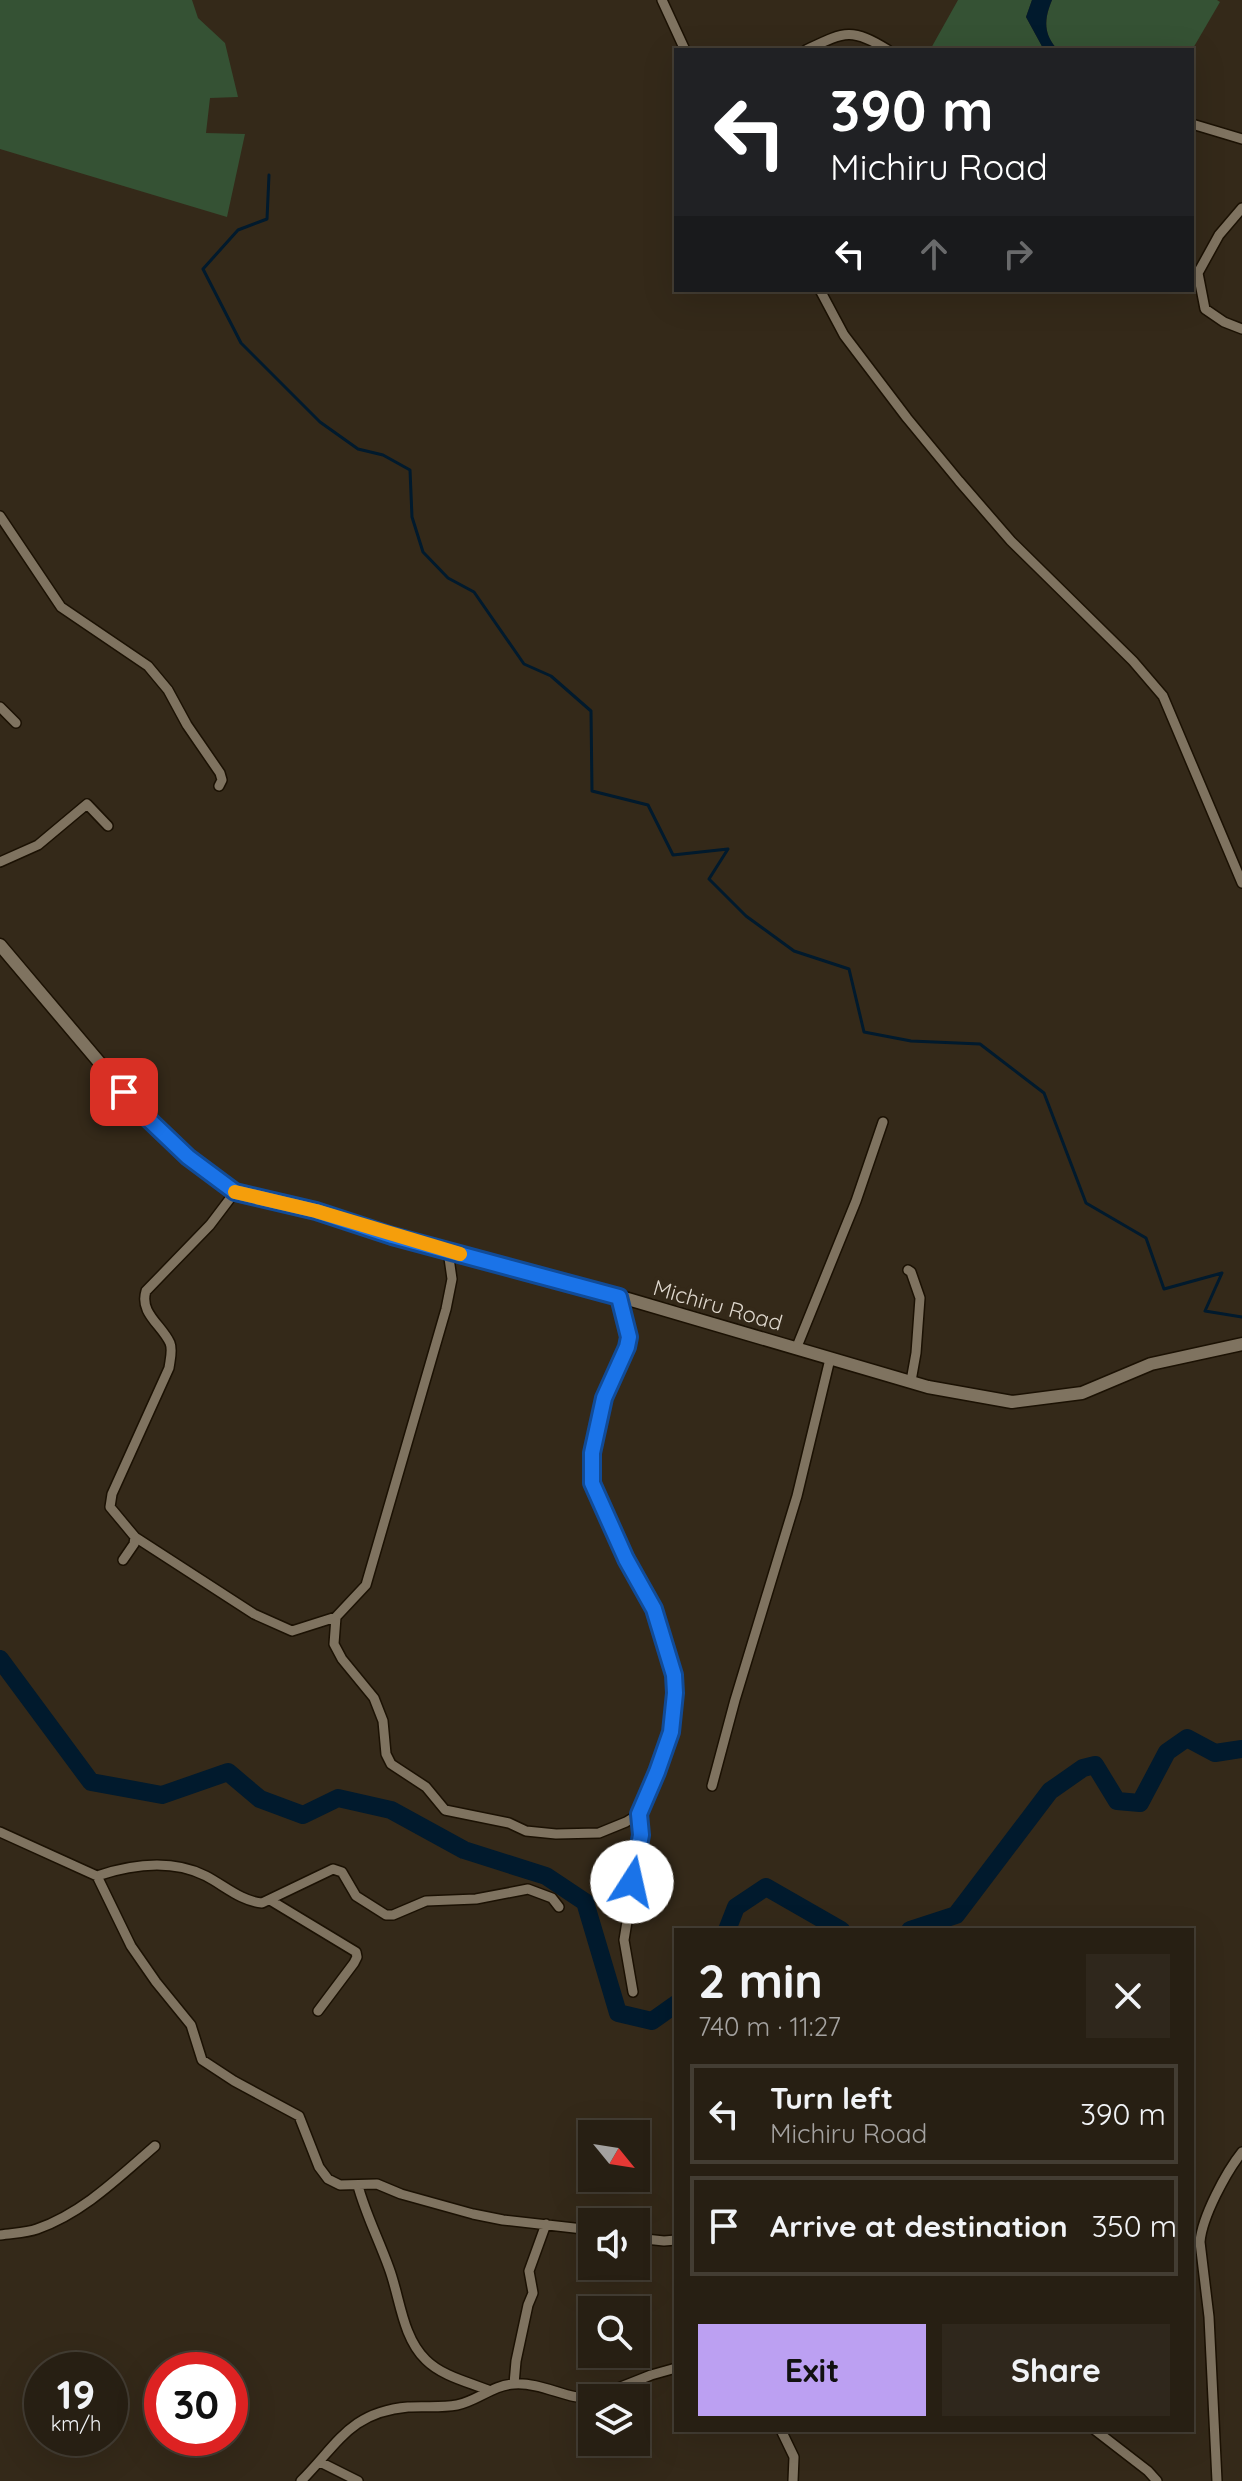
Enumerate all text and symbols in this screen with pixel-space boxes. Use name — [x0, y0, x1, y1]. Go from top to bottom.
text: 390 m — [830, 75, 994, 145]
icon: left — [698, 80, 802, 184]
text: Michiru Road — [830, 144, 1048, 189]
icon: left — [828, 232, 872, 276]
icon: ahead — [912, 232, 956, 276]
icon: right — [996, 232, 1040, 276]
pin — [90, 1058, 158, 1126]
icon: arrive — [102, 1070, 146, 1114]
street label: Michiru Road — [650, 1273, 786, 1337]
position arrow — [590, 1840, 674, 1924]
text: 2 min — [698, 1950, 823, 2010]
button: close — [1086, 1954, 1170, 2038]
text: 740 m · 11:27 — [698, 2010, 841, 2043]
text: Turn left — [770, 2079, 893, 2117]
icon: left — [702, 2092, 746, 2136]
text: 390 m — [1080, 2095, 1166, 2133]
text: Michiru Road — [770, 2117, 927, 2150]
north arrow — [578, 2120, 650, 2192]
map controls — [578, 2120, 650, 2456]
icon: arrive — [702, 2204, 746, 2248]
text: Arrive at destination — [770, 2207, 1068, 2245]
text: 350 m — [1092, 2207, 1177, 2245]
button: sound — [578, 2208, 650, 2280]
button: search — [578, 2296, 650, 2368]
button: Exit — [698, 2324, 926, 2416]
button: Share — [942, 2324, 1170, 2416]
speed limit sign: 30 — [144, 2352, 248, 2456]
text: 19 — [57, 2369, 95, 2419]
button: layers — [578, 2384, 650, 2456]
text: km/h — [51, 2411, 101, 2436]

